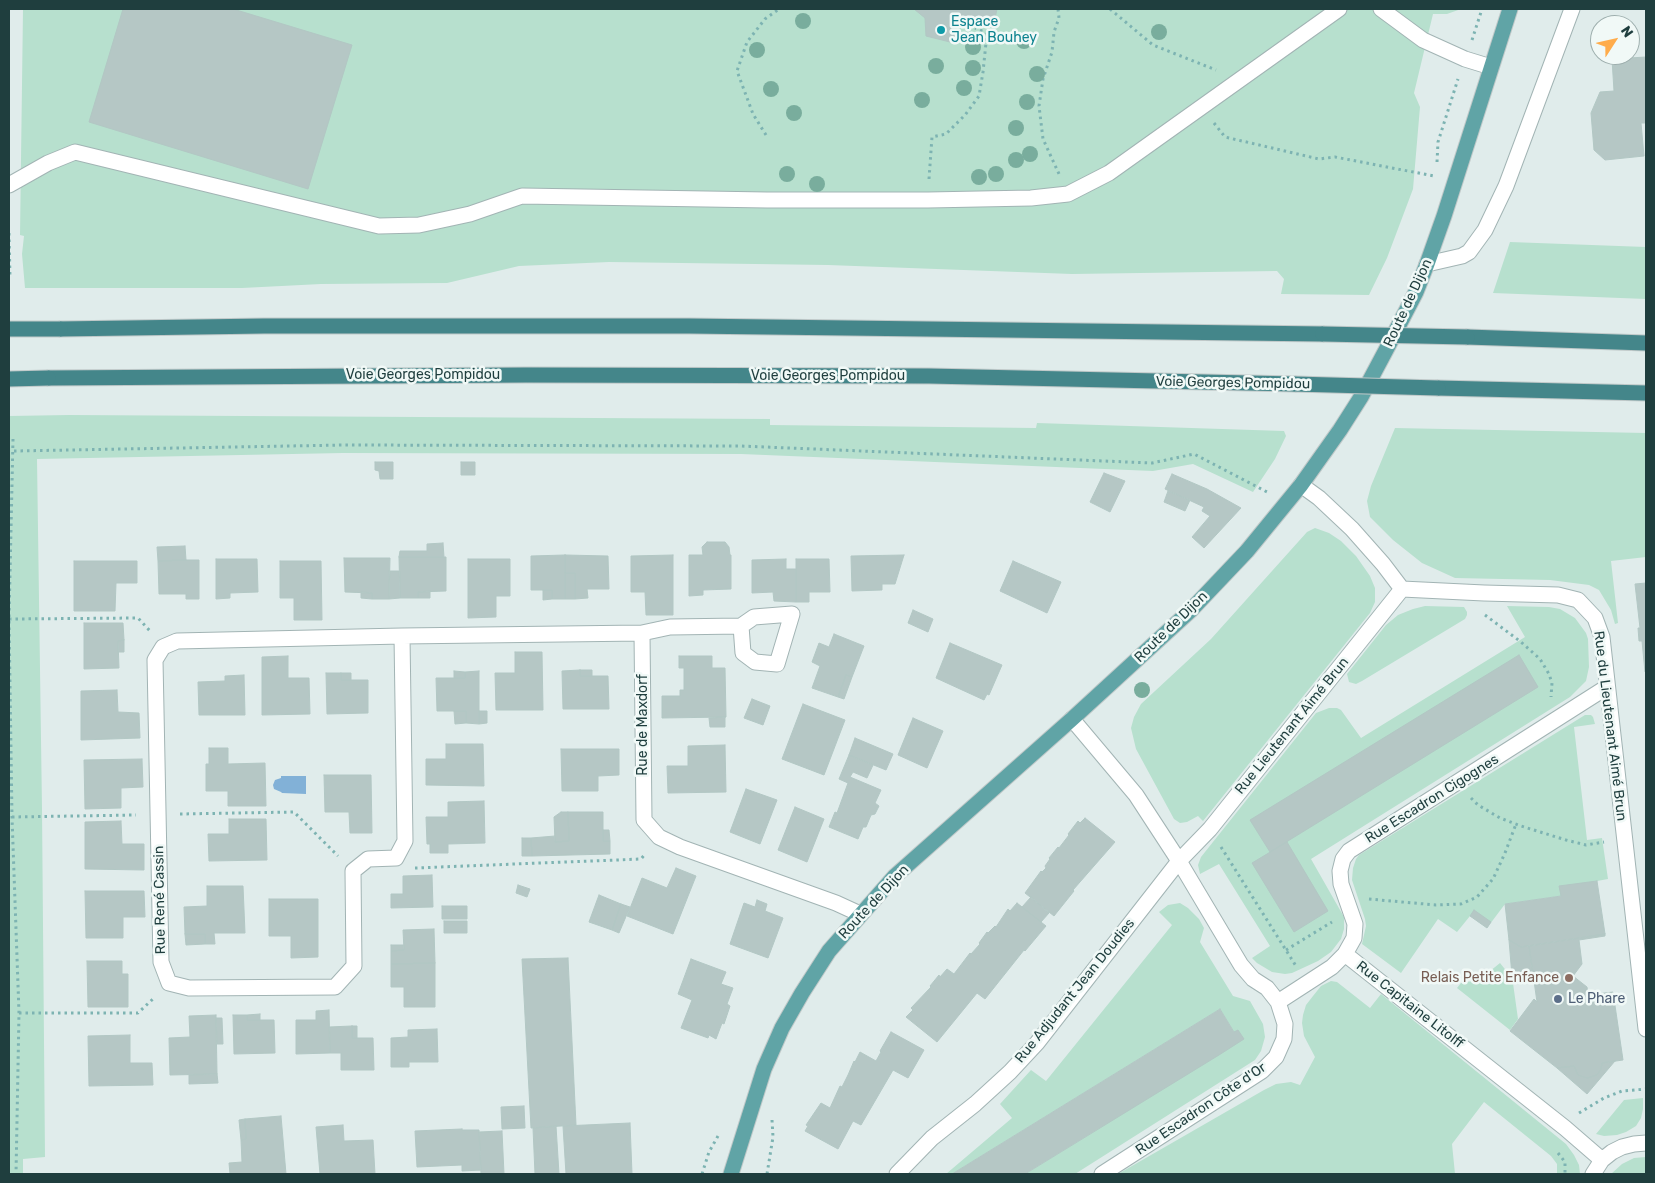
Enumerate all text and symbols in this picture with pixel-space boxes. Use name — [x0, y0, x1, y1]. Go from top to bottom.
place label: Espace Jean Bouhey — [951, 14, 1037, 46]
north arrow — [1590, 15, 1640, 65]
text: N — [1617, 23, 1637, 41]
marker: Espace Jean Bouhey — [935, 24, 947, 36]
street label: Route de Dijon — [1380, 256, 1436, 350]
street label: Voie Georges Pompidou — [346, 367, 500, 383]
street label: Voie Georges Pompidou — [751, 368, 905, 384]
street label: Voie Georges Pompidou — [1156, 373, 1310, 393]
street label: Route de Dijon — [1131, 588, 1211, 666]
street label: Rue du Lieutenant Aimé Brun — [1590, 630, 1630, 822]
street label: Rue Lieutenant Aimé Brun — [1232, 654, 1352, 798]
street label: Rue de Maxdorf — [635, 674, 651, 776]
street label: Rue Escadron Cigognes — [1362, 751, 1502, 847]
street label: Rue René Cassin — [151, 845, 169, 955]
street label: Route de Dijon — [835, 862, 913, 942]
street label: Rue Adjudant Jean Doudies — [1012, 915, 1138, 1067]
street label: Rue Capitaine Litolff — [1353, 958, 1467, 1052]
place label: Relais Petite Enfance — [1421, 970, 1559, 986]
marker: Relais Petite Enfance — [1563, 972, 1575, 984]
place label: Le Phare — [1568, 991, 1625, 1007]
marker: Le Phare — [1552, 993, 1564, 1005]
street label: Rue Escadron Côte d'Or — [1133, 1059, 1269, 1159]

